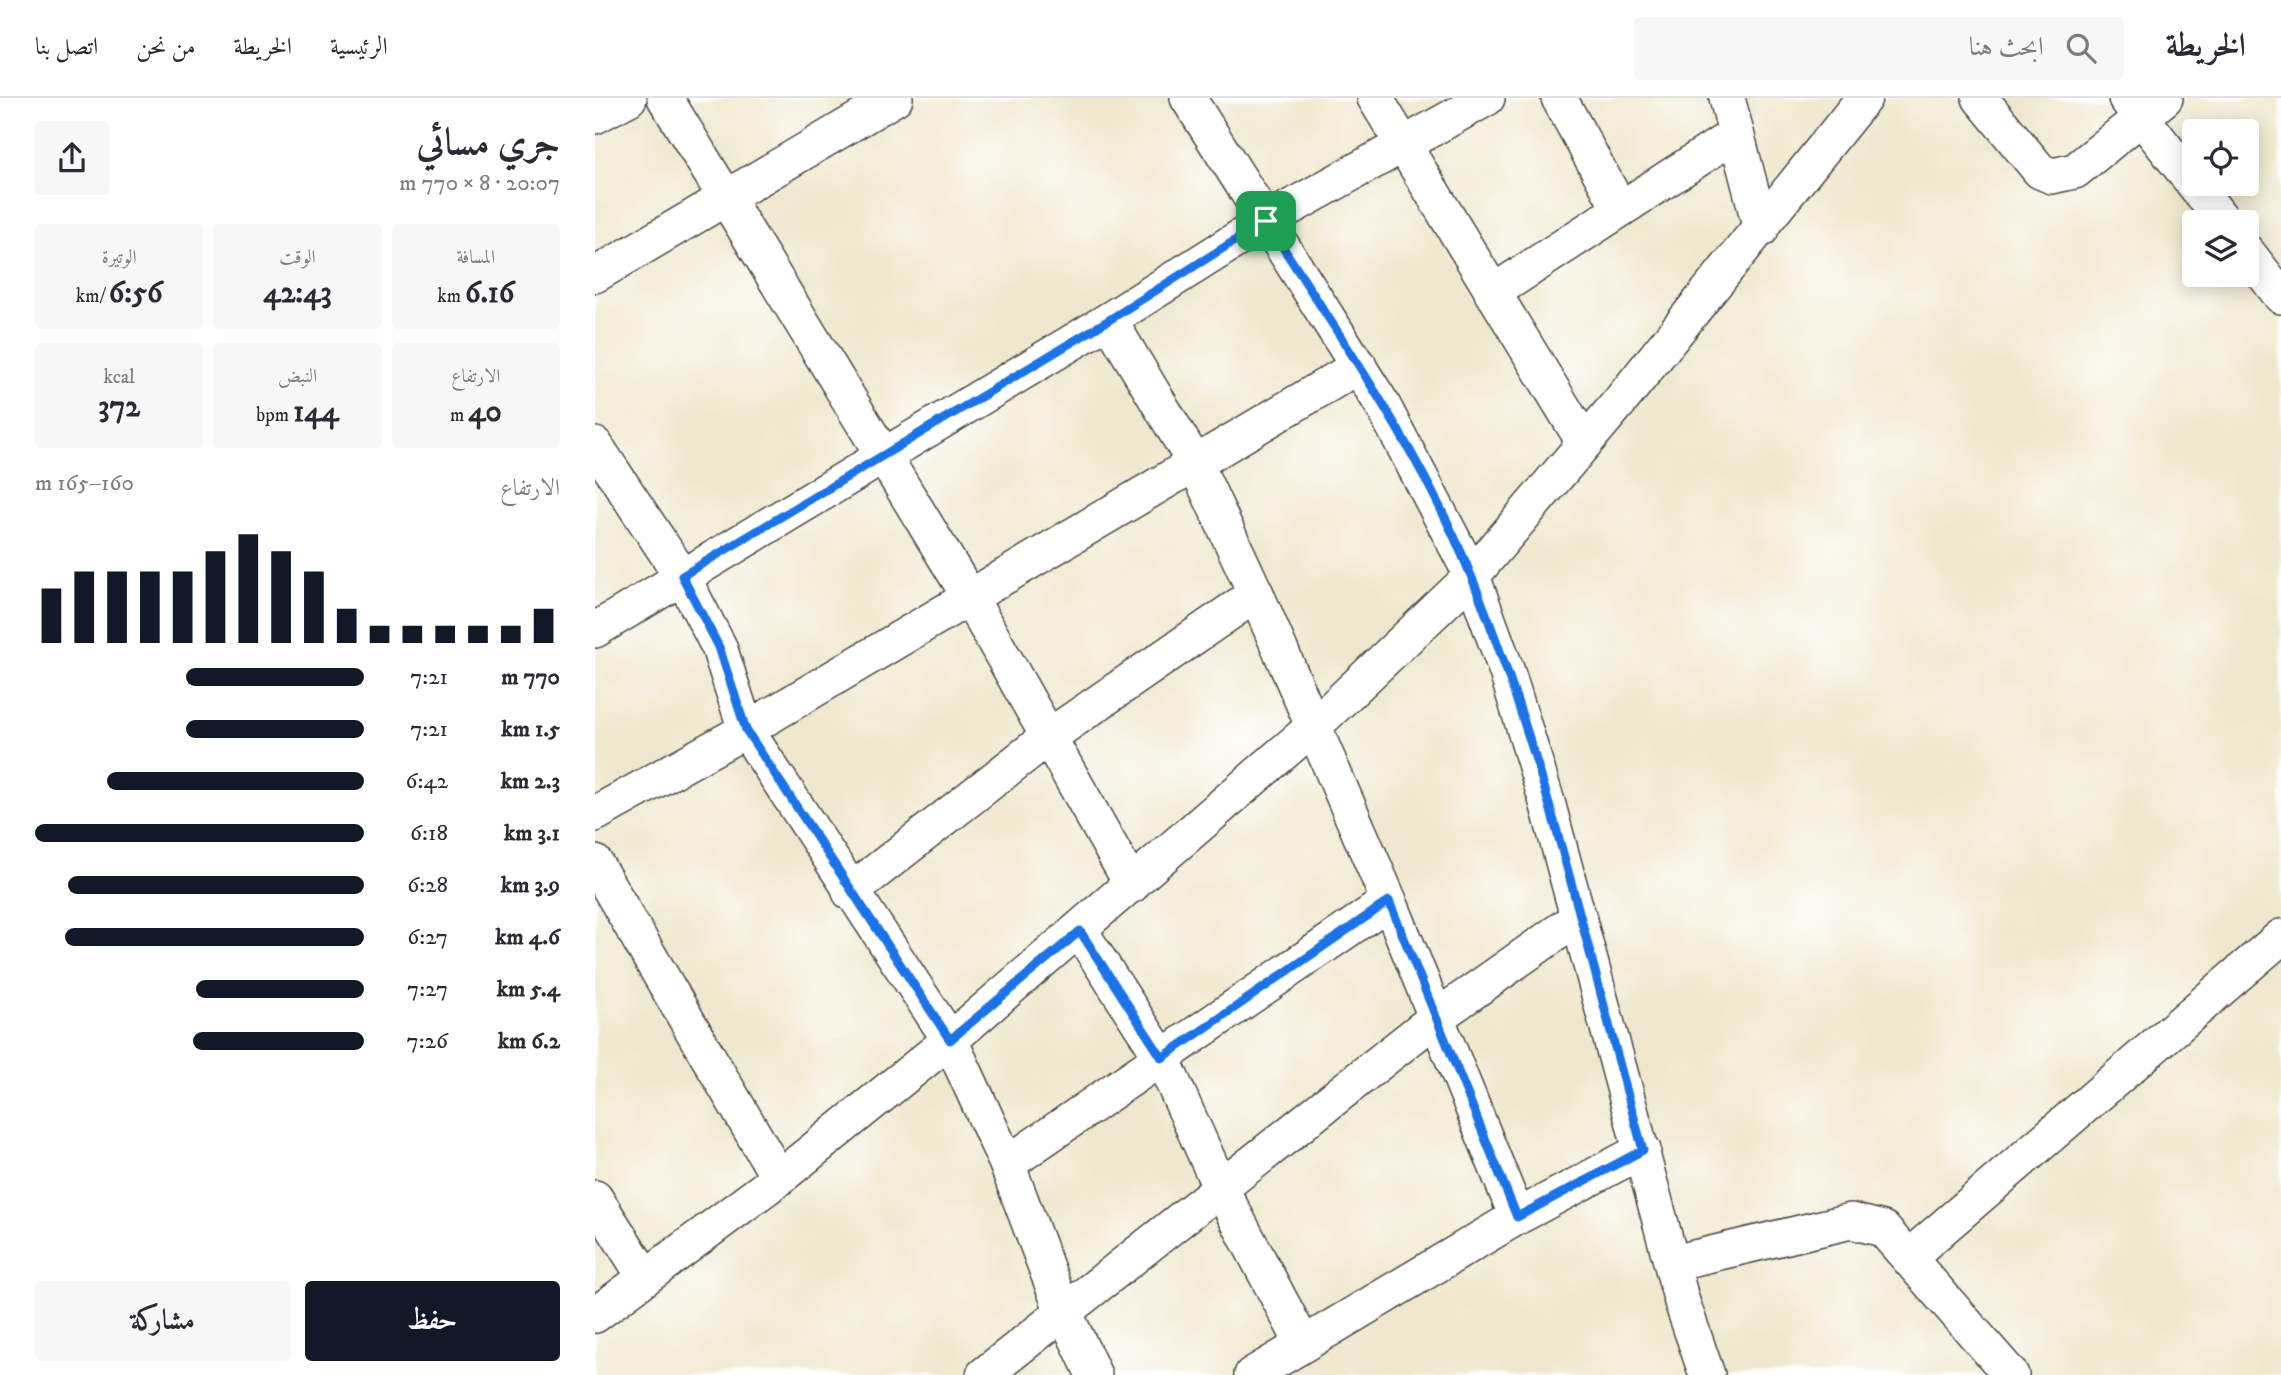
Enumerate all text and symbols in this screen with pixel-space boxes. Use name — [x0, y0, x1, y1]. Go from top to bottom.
search box — [1634, 17, 2124, 80]
text: الخريطة — [2166, 26, 2246, 67]
icon: search — [2062, 29, 2100, 67]
text: ابحث هنا — [1969, 31, 2044, 64]
text: اتصل بنا — [35, 32, 98, 62]
text: من نحن — [136, 32, 196, 62]
text: الخريطة — [234, 32, 292, 62]
text: الرئيسية — [330, 32, 388, 62]
text: جري مسائي — [416, 119, 560, 167]
map controls — [2182, 119, 2259, 287]
button: locate — [2182, 119, 2259, 196]
button: share — [35, 121, 109, 195]
text: 20:07 · 8 × 770 m — [399, 169, 560, 198]
pin — [1236, 191, 1296, 251]
icon: arrive — [1247, 202, 1285, 240]
button: layers — [2182, 210, 2259, 287]
text: الوتيرة — [102, 246, 137, 269]
text: الوقت — [279, 246, 316, 269]
text: المسافة — [456, 246, 495, 269]
text: 6:56 — [109, 275, 163, 312]
text: 42:43 — [263, 275, 332, 312]
text: 6.16 — [465, 275, 514, 312]
text: /km — [76, 285, 109, 308]
text: km — [437, 285, 465, 308]
text: النبض — [278, 365, 317, 388]
text: الارتفاع — [451, 365, 500, 388]
text: kcal — [104, 366, 135, 389]
text: 372 — [98, 389, 140, 426]
text: 144 — [293, 394, 339, 431]
text: 40 — [468, 394, 502, 431]
text: bpm — [256, 404, 293, 427]
text: m — [450, 404, 468, 427]
text: 160–165 m — [35, 469, 134, 498]
text: الارتفاع — [500, 474, 560, 503]
text: 7:21 — [410, 663, 448, 692]
text: 770 m — [501, 663, 560, 692]
text: 7:21 — [410, 715, 448, 744]
text: 1.5 km — [501, 715, 560, 744]
text: 6:42 — [405, 767, 448, 796]
text: 2.3 km — [501, 767, 560, 796]
text: 6:18 — [410, 819, 448, 848]
text: 3.1 km — [504, 819, 560, 848]
text: 6:28 — [407, 871, 448, 900]
text: 3.9 km — [501, 871, 560, 900]
text: 6:27 — [407, 923, 448, 952]
text: 4.6 km — [495, 923, 560, 952]
text: 7:27 — [407, 975, 448, 1004]
text: 5.4 km — [497, 975, 560, 1004]
text: 7:26 — [407, 1027, 448, 1056]
text: 6.2 km — [498, 1027, 560, 1056]
button: مشاركة — [35, 1281, 291, 1361]
button: حفظ — [305, 1281, 560, 1361]

